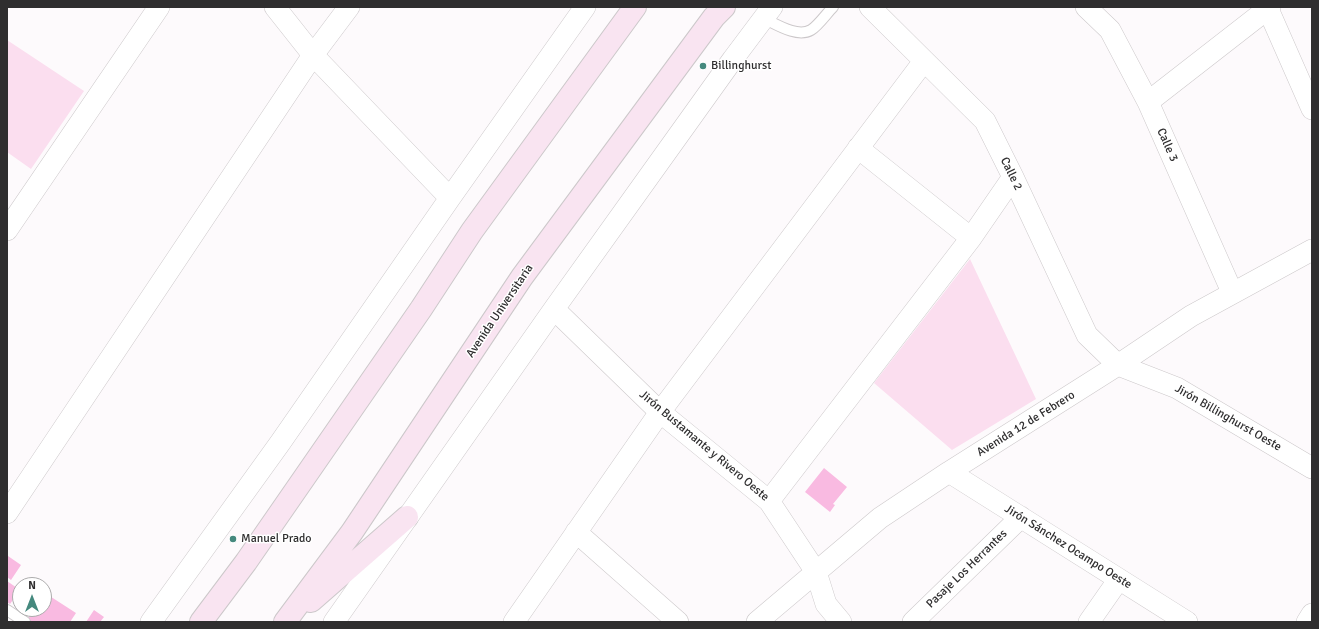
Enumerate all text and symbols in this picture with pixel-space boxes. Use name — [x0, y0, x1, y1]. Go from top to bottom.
place label: Billinghurst — [711, 59, 771, 73]
marker: Billinghurst — [698, 61, 708, 71]
street label: Calle 3 — [1153, 126, 1181, 164]
street label: Calle 2 — [997, 155, 1025, 193]
street label: Avenida Universitaria — [463, 262, 537, 360]
street label: Jirón Billinghurst Oeste — [1172, 382, 1284, 454]
street label: Jirón Bustamante y Rivero Oeste — [636, 388, 772, 504]
street label: Avenida 12 de Febrero — [974, 388, 1078, 460]
street label: Jirón Sánchez Ocampo Oeste — [1002, 502, 1134, 592]
street label: Pasaje Los Herrantes — [924, 527, 1010, 611]
place label: Manuel Prado — [241, 532, 312, 546]
marker: Manuel Prado — [228, 534, 238, 544]
north arrow — [12, 577, 52, 617]
text: N — [28, 579, 36, 592]

